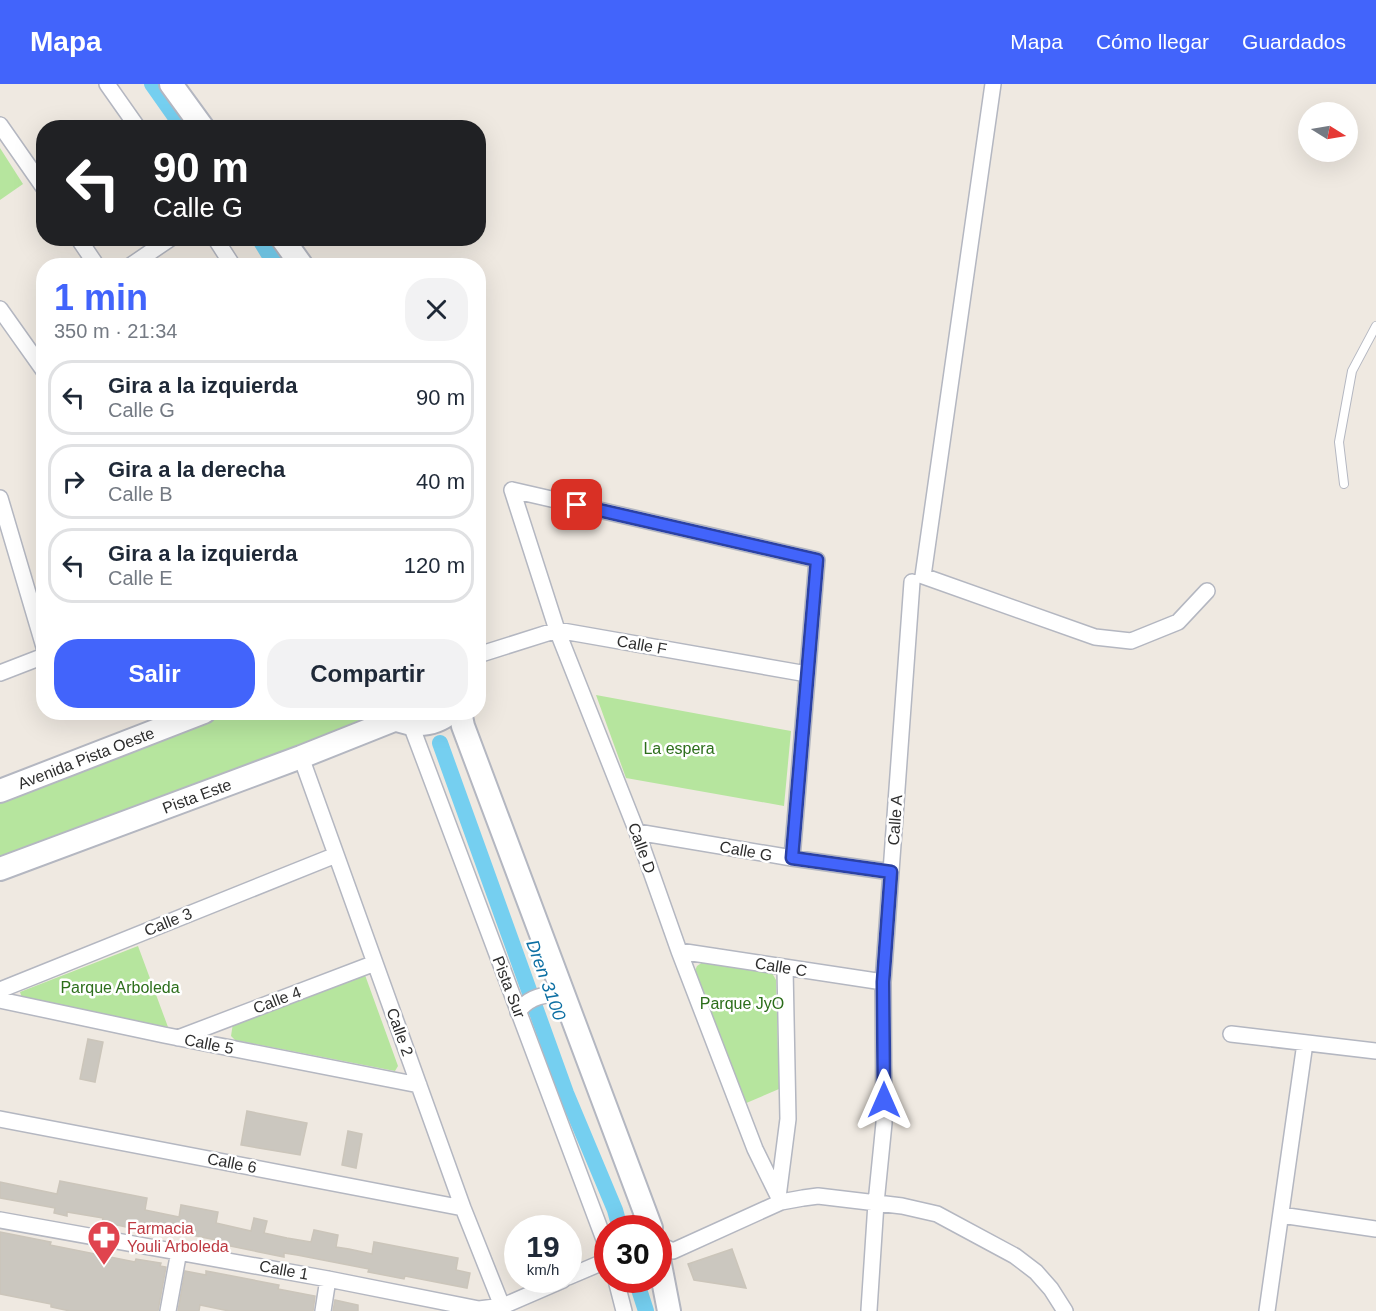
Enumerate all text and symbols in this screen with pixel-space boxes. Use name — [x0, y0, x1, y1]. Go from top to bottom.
text: Mapa — [30, 26, 102, 57]
text: Mapa — [1010, 30, 1063, 53]
text: Cómo llegar — [1096, 30, 1209, 53]
text: Guardados — [1242, 30, 1346, 53]
north arrow — [1298, 102, 1358, 162]
map controls — [1298, 102, 1358, 162]
icon: left — [54, 144, 132, 222]
text: 90 m — [153, 144, 249, 191]
text: Calle G — [153, 193, 243, 223]
text: 1 min — [54, 277, 148, 318]
button: close — [405, 278, 468, 341]
text: 350 m · 21:34 — [54, 320, 177, 342]
text: Gira a la izquierda — [108, 373, 298, 398]
icon: left — [57, 381, 90, 414]
text: 90 m — [416, 385, 465, 410]
text: Calle G — [108, 399, 175, 421]
text: Gira a la derecha — [108, 457, 285, 482]
icon: right — [57, 465, 90, 498]
text: 40 m — [416, 469, 465, 494]
pin — [551, 479, 602, 530]
text: Calle B — [108, 483, 172, 505]
icon: arrive — [560, 488, 593, 521]
text: Gira a la izquierda — [108, 541, 298, 566]
icon: left — [57, 549, 90, 582]
text: 120 m — [404, 553, 465, 578]
text: Calle E — [108, 567, 172, 589]
street label: Calle F — [616, 632, 669, 658]
button: Salir — [54, 639, 255, 708]
button: Compartir — [267, 639, 468, 708]
street label: Avenida Pista Oeste — [15, 724, 156, 792]
park label: La espera — [643, 740, 715, 757]
street label: Pista Este — [160, 775, 234, 816]
street label: Calle A — [885, 794, 905, 846]
street label: Calle D — [625, 820, 659, 876]
street label: Calle G — [718, 838, 774, 864]
street label: Calle 3 — [142, 905, 194, 939]
water label: Dren 3100 — [522, 937, 570, 1023]
street label: Pista Sur — [489, 954, 529, 1021]
street label: Calle C — [754, 955, 808, 979]
park label: Parque Arboleda — [60, 979, 180, 996]
street label: Calle 4 — [251, 983, 303, 1017]
park label: Parque JyO — [700, 995, 784, 1012]
street label: Calle 2 — [383, 1006, 417, 1058]
street label: Calle 5 — [183, 1031, 235, 1057]
position arrow — [852, 1068, 916, 1132]
street label: Calle 6 — [206, 1150, 258, 1176]
speed limit sign: 30 — [594, 1215, 672, 1293]
pharmacy icon: Farmacia Youli Arboleda — [86, 1219, 122, 1266]
place label: Farmacia Youli Arboleda — [127, 1220, 229, 1255]
text: 19 — [526, 1230, 560, 1263]
street label: Calle 1 — [258, 1257, 310, 1283]
text: km/h — [527, 1261, 559, 1278]

